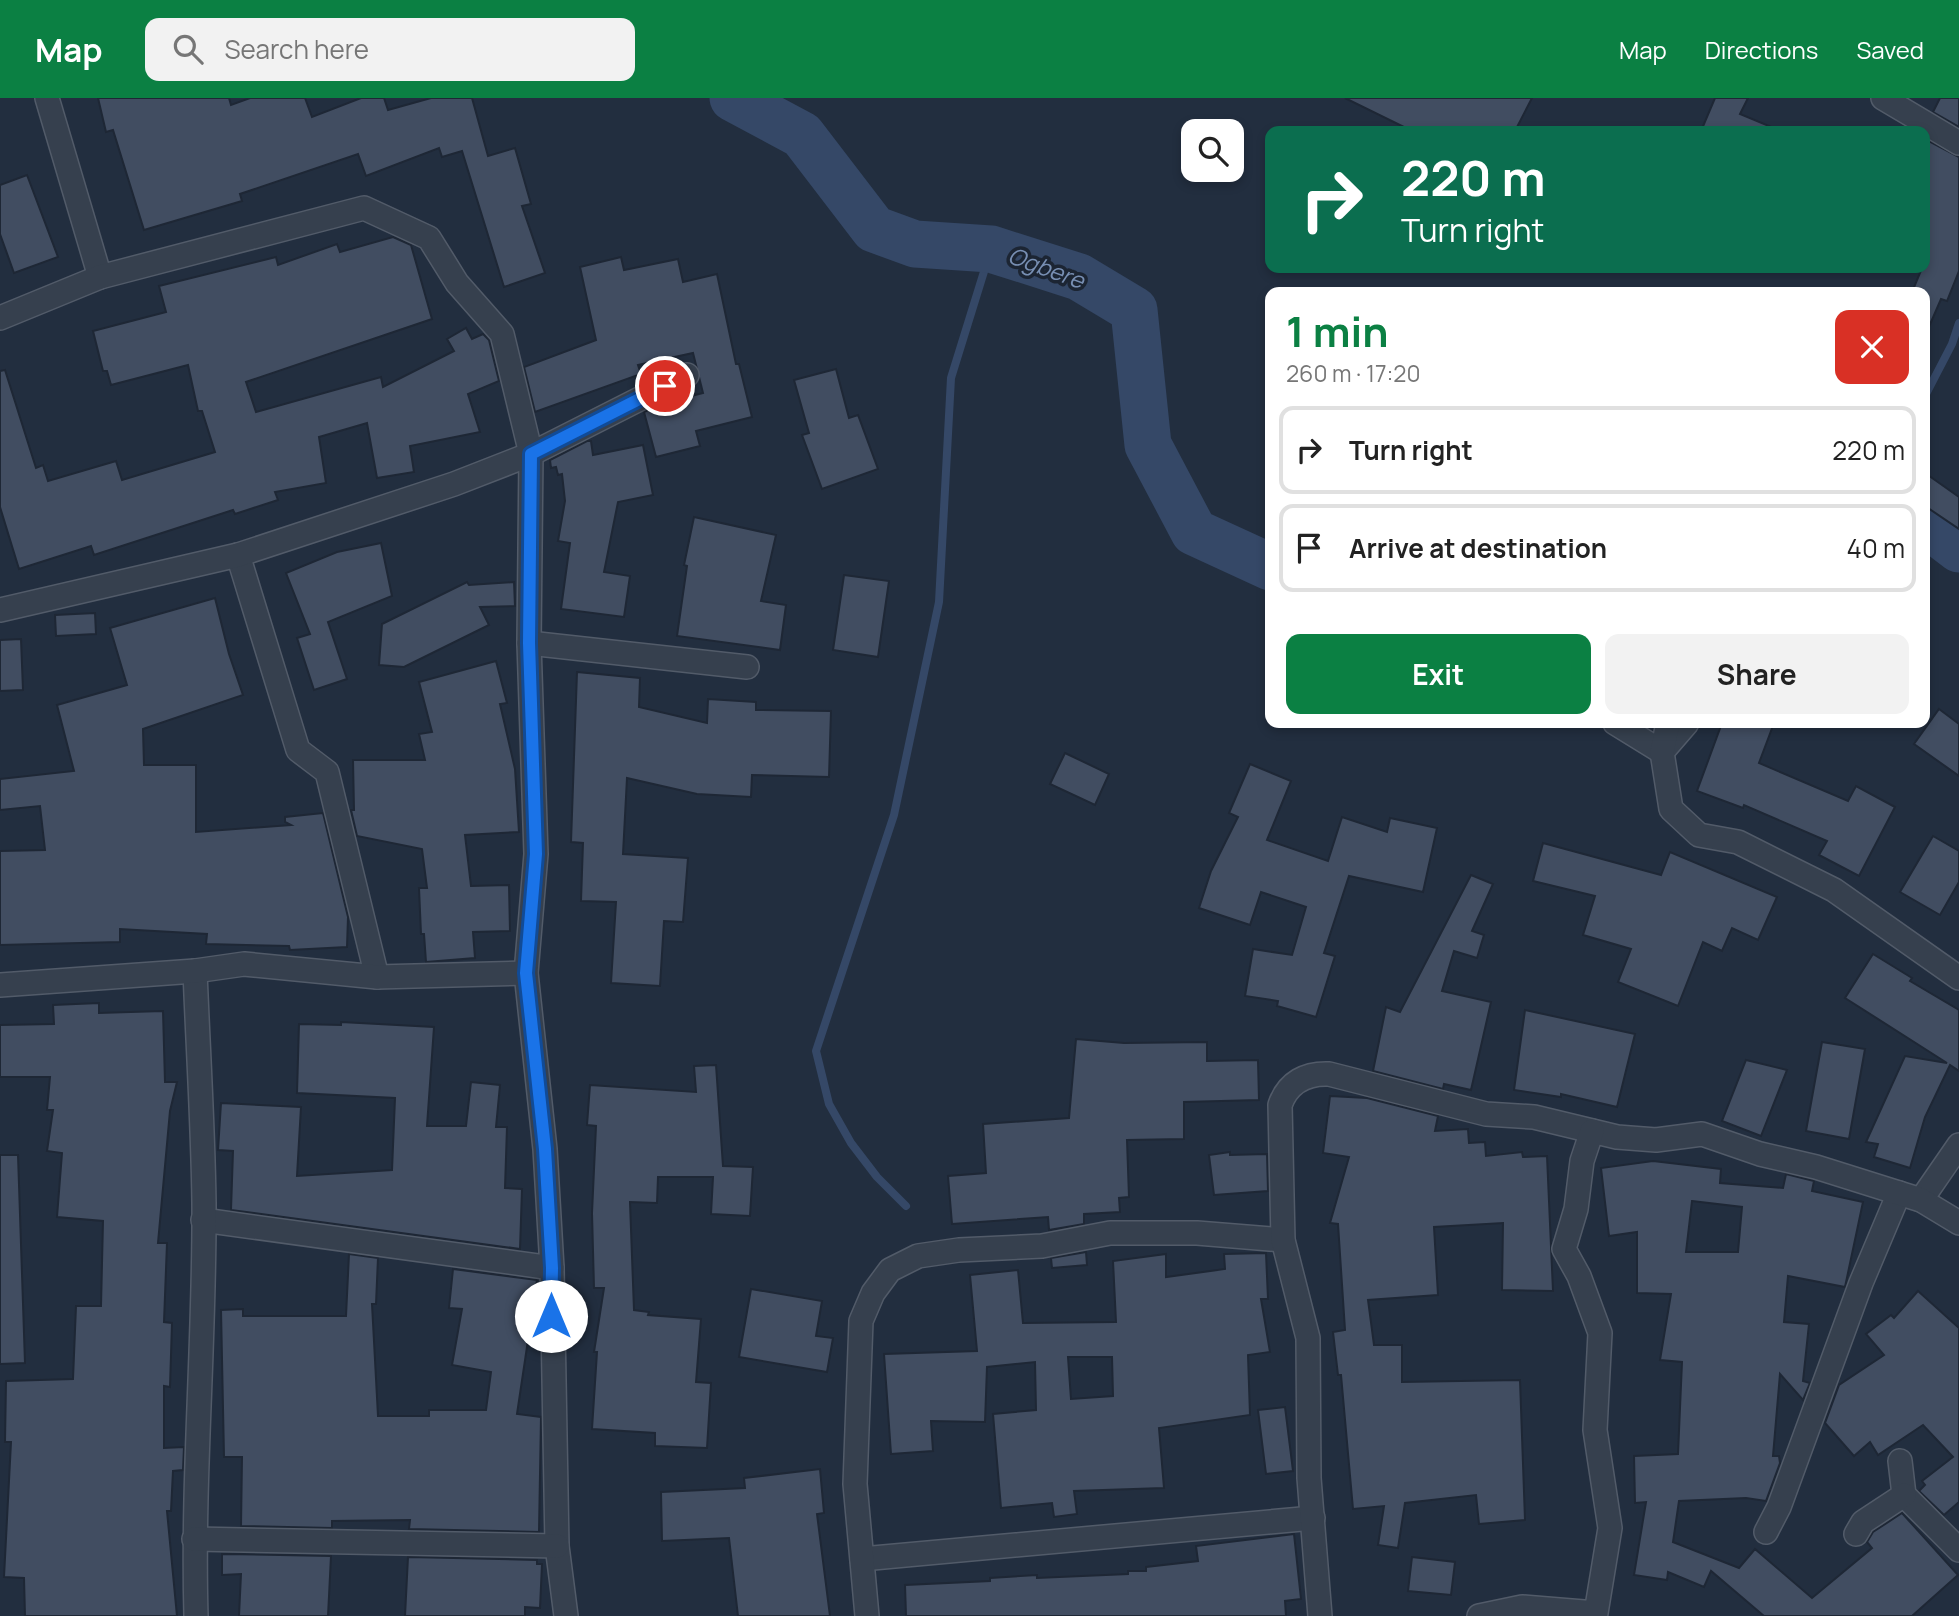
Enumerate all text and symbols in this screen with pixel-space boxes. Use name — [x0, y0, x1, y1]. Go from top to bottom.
search box — [145, 18, 635, 81]
text: Map — [35, 27, 103, 72]
icon: search — [169, 30, 207, 68]
text: Search here — [225, 31, 369, 67]
text: Map — [1619, 33, 1667, 66]
text: Directions — [1705, 33, 1818, 66]
text: Saved — [1856, 33, 1924, 66]
map controls — [1181, 119, 1244, 182]
button: search — [1181, 119, 1244, 182]
text: 220 m — [1401, 144, 1545, 211]
icon: right — [1286, 154, 1377, 245]
text: Turn right — [1401, 208, 1544, 252]
water label: Ogbere — [1004, 239, 1090, 296]
text: 1 min — [1286, 302, 1389, 360]
button: close — [1835, 310, 1909, 384]
pin — [635, 356, 695, 416]
text: 260 m · 17:20 — [1286, 357, 1420, 389]
icon: arrive — [646, 367, 684, 405]
icon: right — [1290, 431, 1328, 469]
text: Turn right — [1349, 432, 1473, 468]
text: 220 m — [1832, 432, 1905, 468]
icon: arrive — [1290, 529, 1328, 567]
text: Arrive at destination — [1349, 530, 1607, 566]
text: 40 m — [1847, 530, 1905, 566]
button: Exit — [1286, 634, 1591, 714]
button: Share — [1605, 634, 1909, 714]
position arrow — [514, 1279, 588, 1353]

